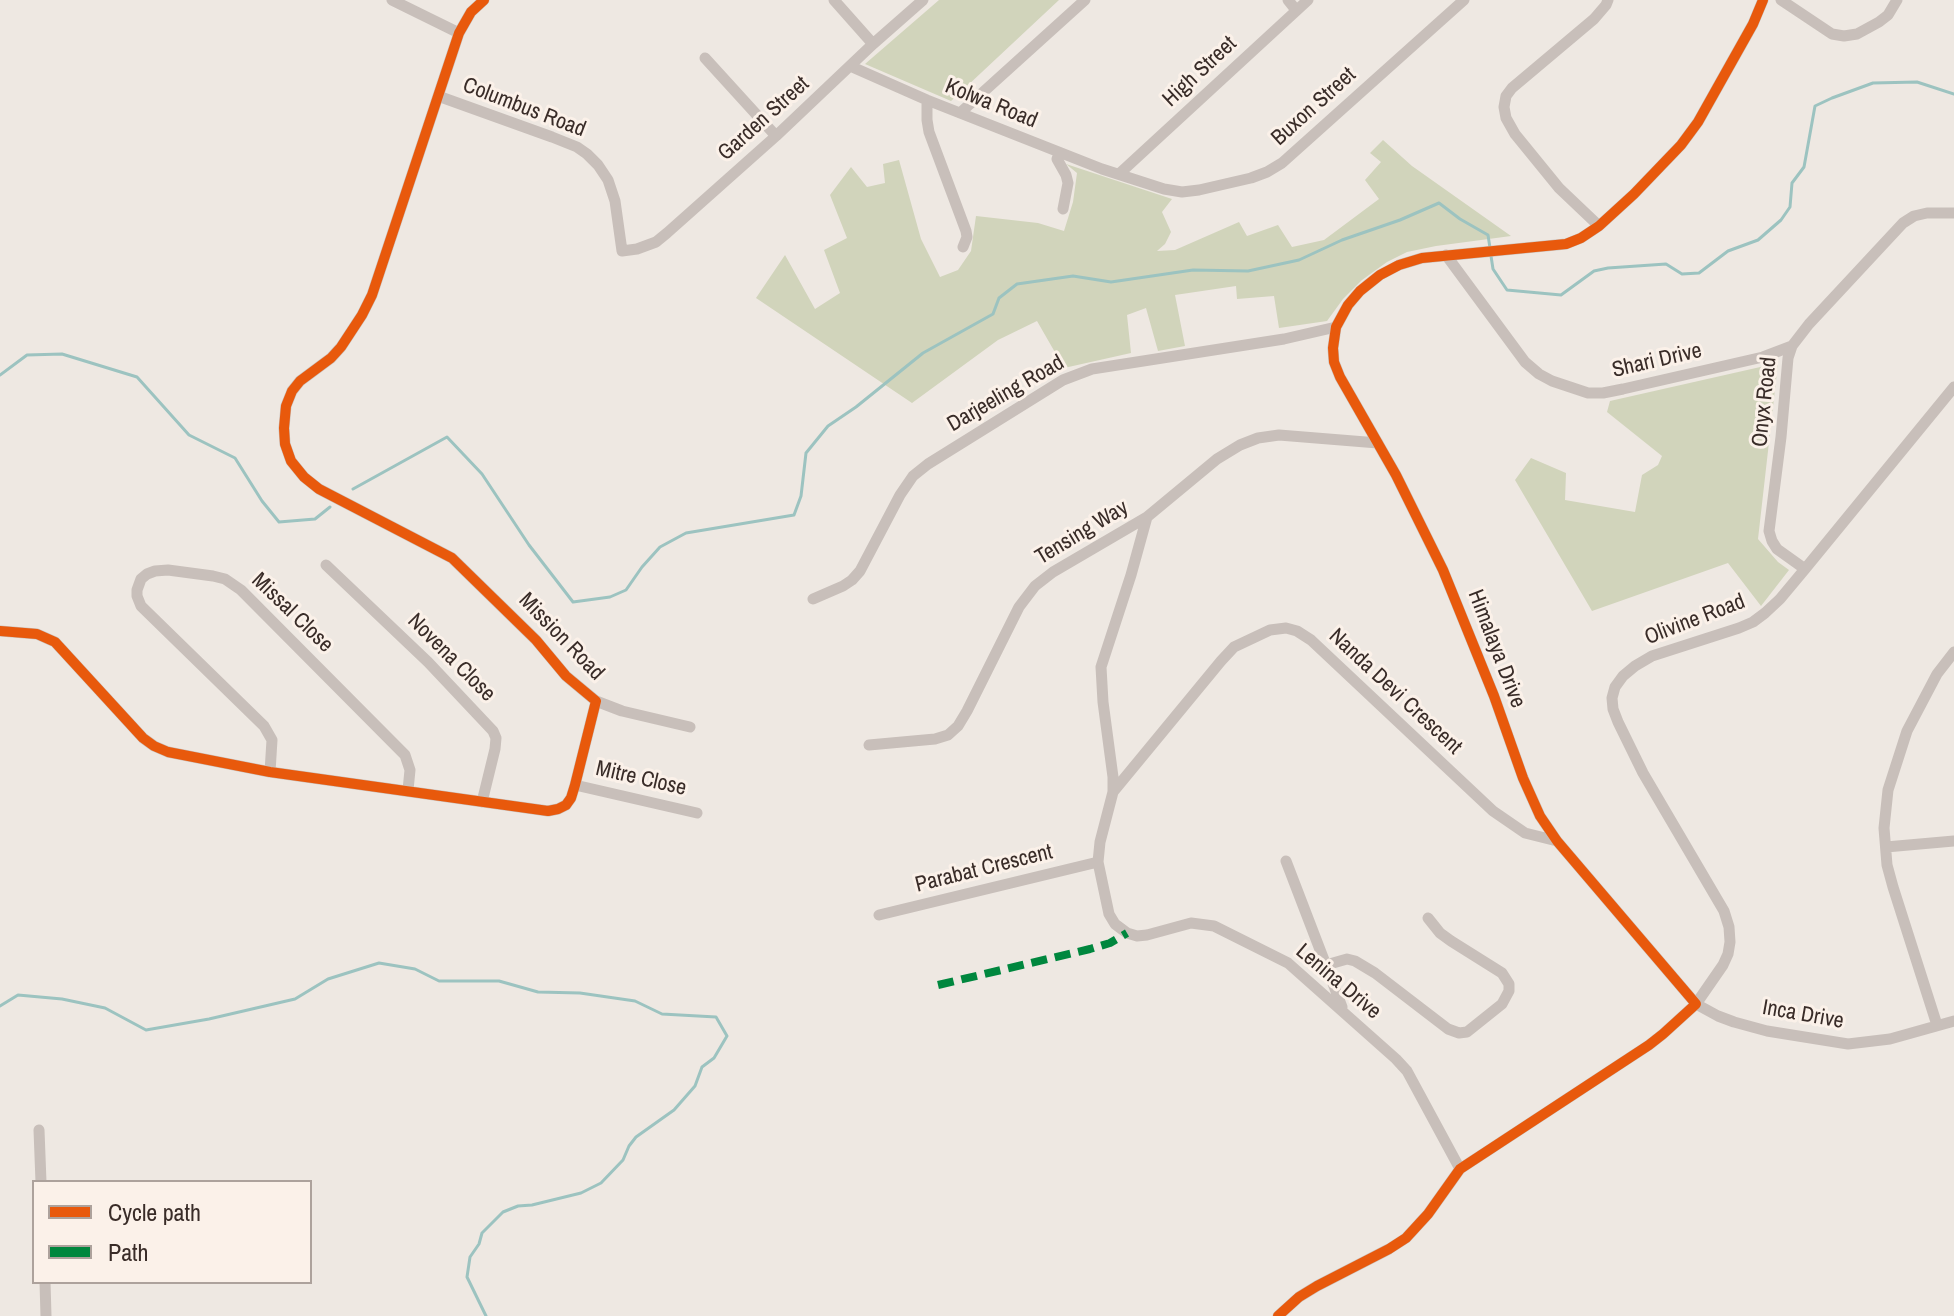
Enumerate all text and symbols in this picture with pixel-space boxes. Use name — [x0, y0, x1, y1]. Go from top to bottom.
street label: High Street — [1158, 31, 1242, 113]
street label: Buxon Street — [1266, 62, 1362, 152]
street label: Garden Street — [713, 71, 815, 167]
street label: Columbus Road — [459, 73, 589, 143]
street label: Kolwa Road — [941, 74, 1041, 134]
street label: Shari Drive — [1610, 338, 1704, 384]
street label: Darjeeling Road — [943, 350, 1069, 438]
street label: Onyx Road — [1747, 356, 1783, 448]
street label: Tensing Way — [1031, 495, 1133, 571]
street label: Missal Close — [246, 568, 338, 658]
street label: Himalaya Drive — [1461, 586, 1531, 712]
street label: Mission Road — [513, 588, 609, 686]
street label: Olivine Road — [1641, 589, 1749, 651]
street label: Novena Close — [402, 609, 500, 707]
street label: Nanda Devi Crescent — [1323, 624, 1467, 760]
street label: Mitre Close — [593, 756, 689, 802]
street label: Parabat Crescent — [913, 839, 1055, 899]
street label: Lenina Drive — [1290, 939, 1386, 1025]
street label: Inca Drive — [1760, 995, 1846, 1035]
legend — [32, 1180, 312, 1284]
text: Cycle path — [108, 1196, 201, 1228]
text: Path — [108, 1236, 149, 1268]

